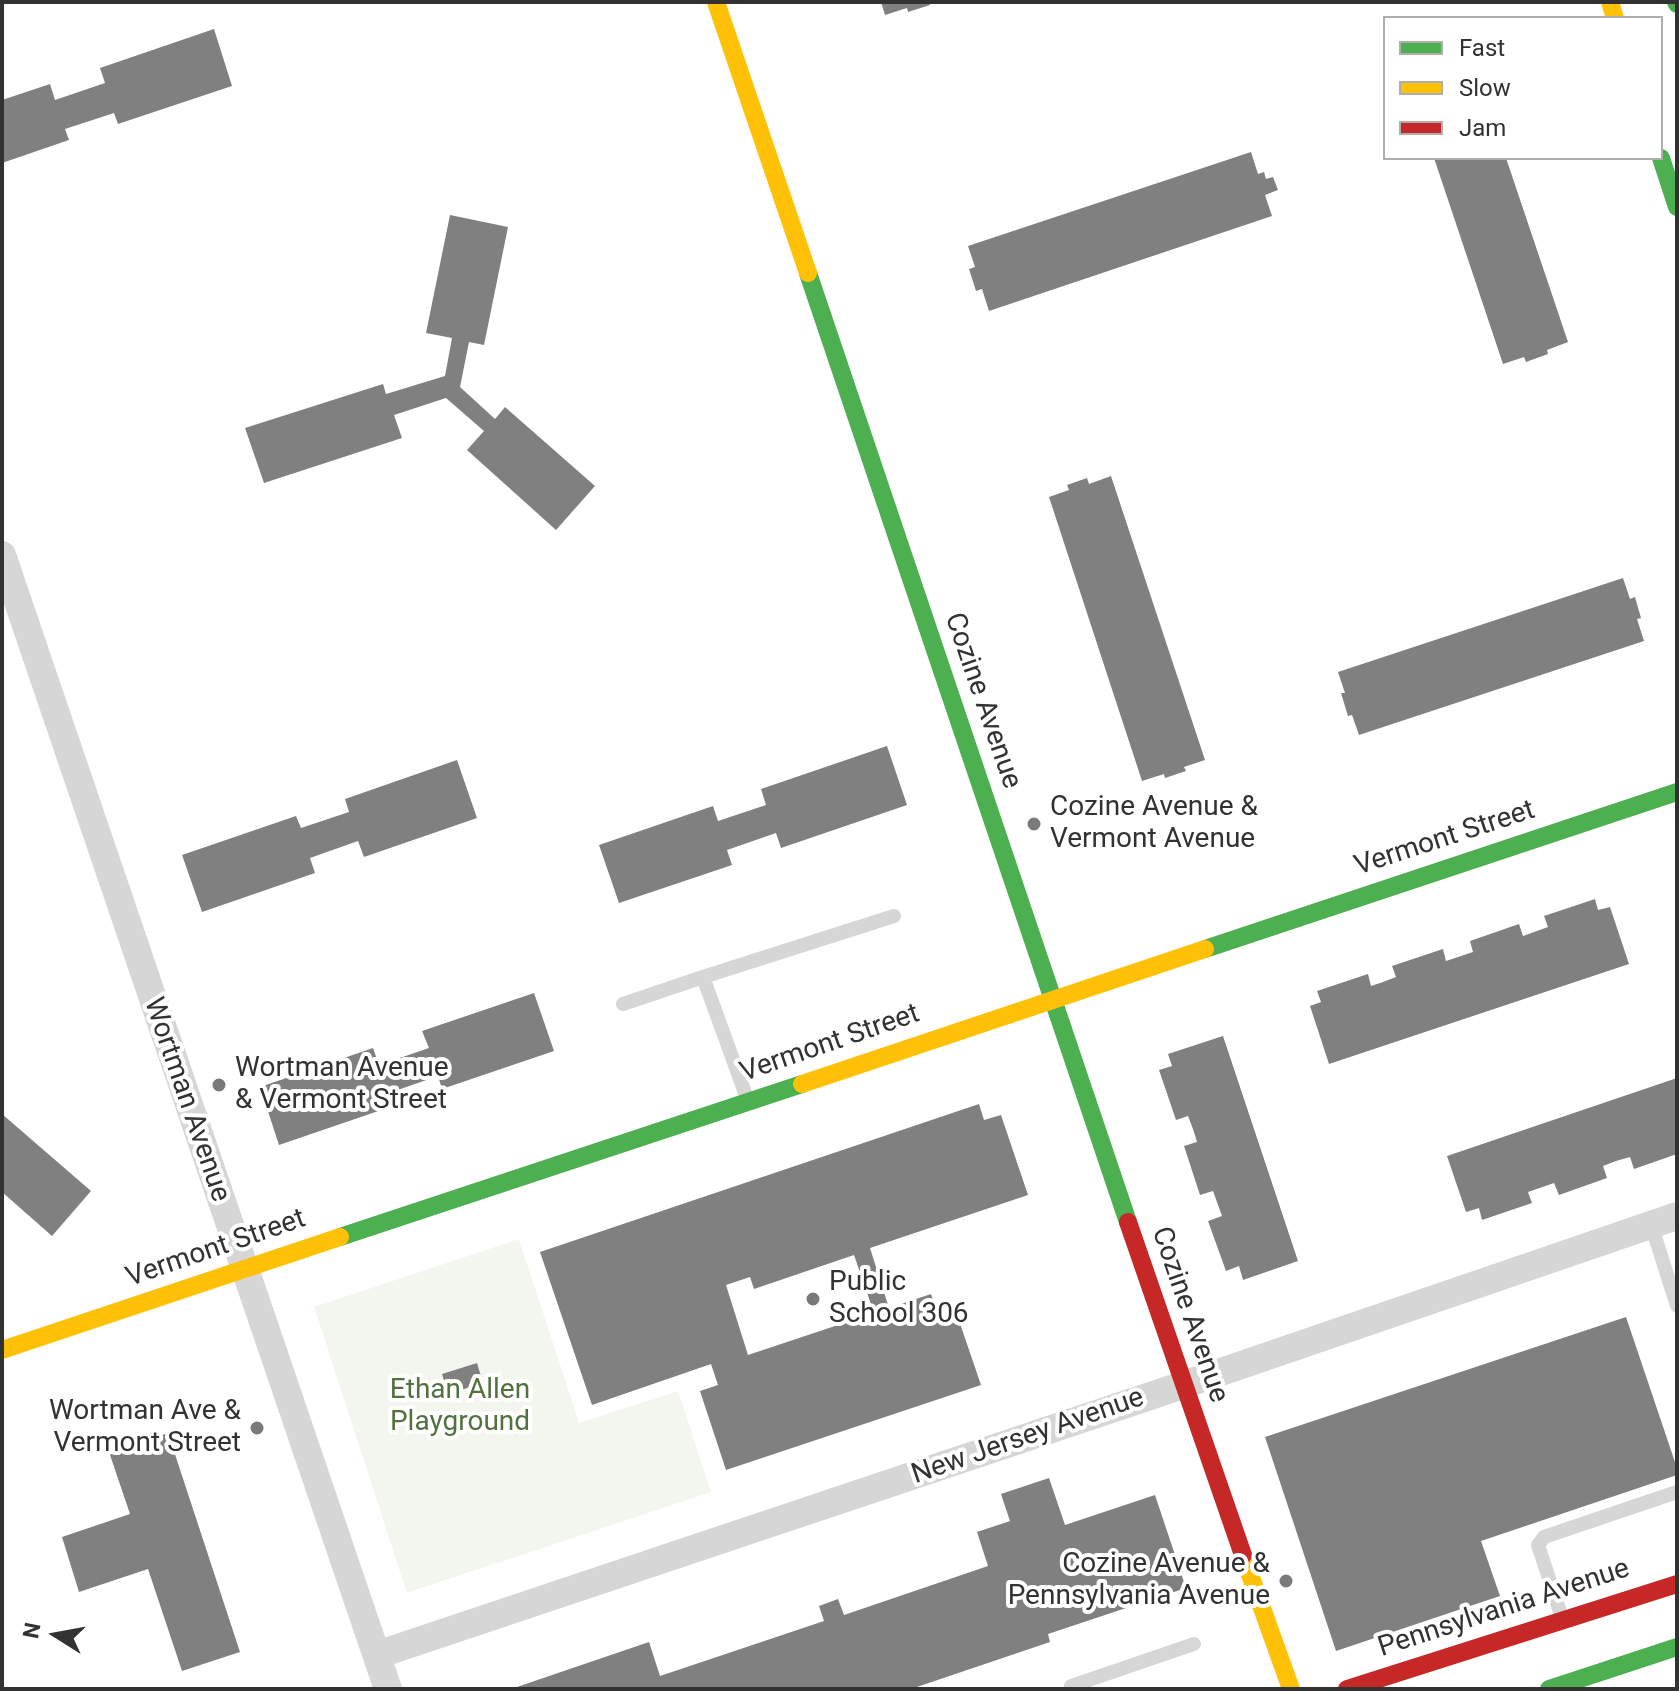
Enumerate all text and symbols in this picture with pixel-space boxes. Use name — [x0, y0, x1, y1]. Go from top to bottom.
legend — [1383, 16, 1663, 160]
text: Fast — [1459, 34, 1505, 62]
text: Slow — [1459, 74, 1511, 102]
text: Jam — [1459, 114, 1506, 142]
street label: Cozine Avenue — [936, 609, 1028, 793]
place label: Cozine Avenue & Vermont Avenue — [1050, 791, 1258, 857]
street label: Vermont Street — [1351, 794, 1539, 884]
marker: Cozine Avenue & Vermont Avenue — [1025, 815, 1043, 833]
street label: Wortman Avenue — [135, 994, 237, 1206]
street label: Vermont Street — [736, 998, 924, 1090]
place label: Wortman Avenue & Vermont Street — [235, 1052, 448, 1118]
marker: Wortman Avenue & Vermont Street — [210, 1076, 228, 1094]
street label: Vermont Street — [122, 1203, 310, 1295]
street label: Cozine Avenue — [1143, 1223, 1235, 1407]
place label: Public School 306 — [829, 1266, 969, 1332]
marker: Public School 306 — [804, 1290, 822, 1308]
park label: Ethan Allen Playground — [390, 1374, 530, 1440]
street label: New Jersey Avenue — [907, 1381, 1149, 1493]
place label: Wortman Ave & Vermont Street — [49, 1395, 241, 1461]
marker: Wortman Ave & Vermont Street — [248, 1419, 266, 1437]
place label: Cozine Avenue & Pennsylvania Avenue — [1008, 1548, 1270, 1614]
street label: Pennsylvania Avenue — [1374, 1552, 1634, 1666]
marker: Cozine Avenue & Pennsylvania Avenue — [1277, 1572, 1295, 1590]
north arrow — [16, 1595, 96, 1675]
text: N — [18, 1620, 46, 1640]

